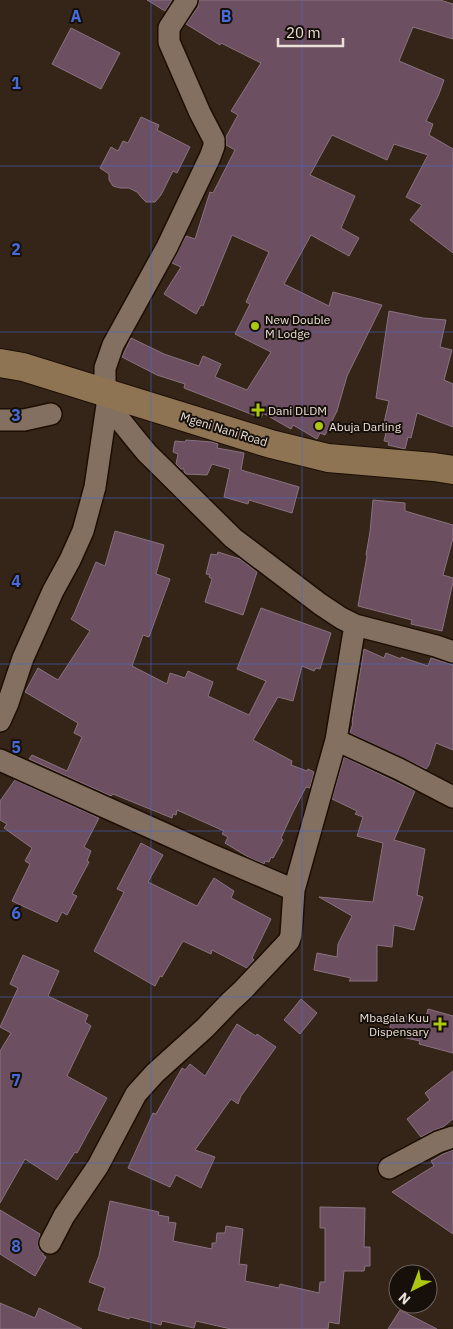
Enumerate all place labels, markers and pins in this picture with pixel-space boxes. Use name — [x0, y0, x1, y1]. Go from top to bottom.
place label: New Double M Lodge — [265, 312, 331, 341]
marker: New Double M Lodge — [249, 320, 261, 332]
place label: Dani DLDM — [268, 403, 327, 418]
marker: Dani DLDM — [252, 404, 264, 416]
place label: Abuja Darling — [329, 419, 402, 434]
marker: Abuja Darling — [313, 420, 325, 432]
place label: Mbagala Kuu Dispensary — [360, 1010, 429, 1039]
marker: Mbagala Kuu Dispensary — [433, 1017, 447, 1031]

